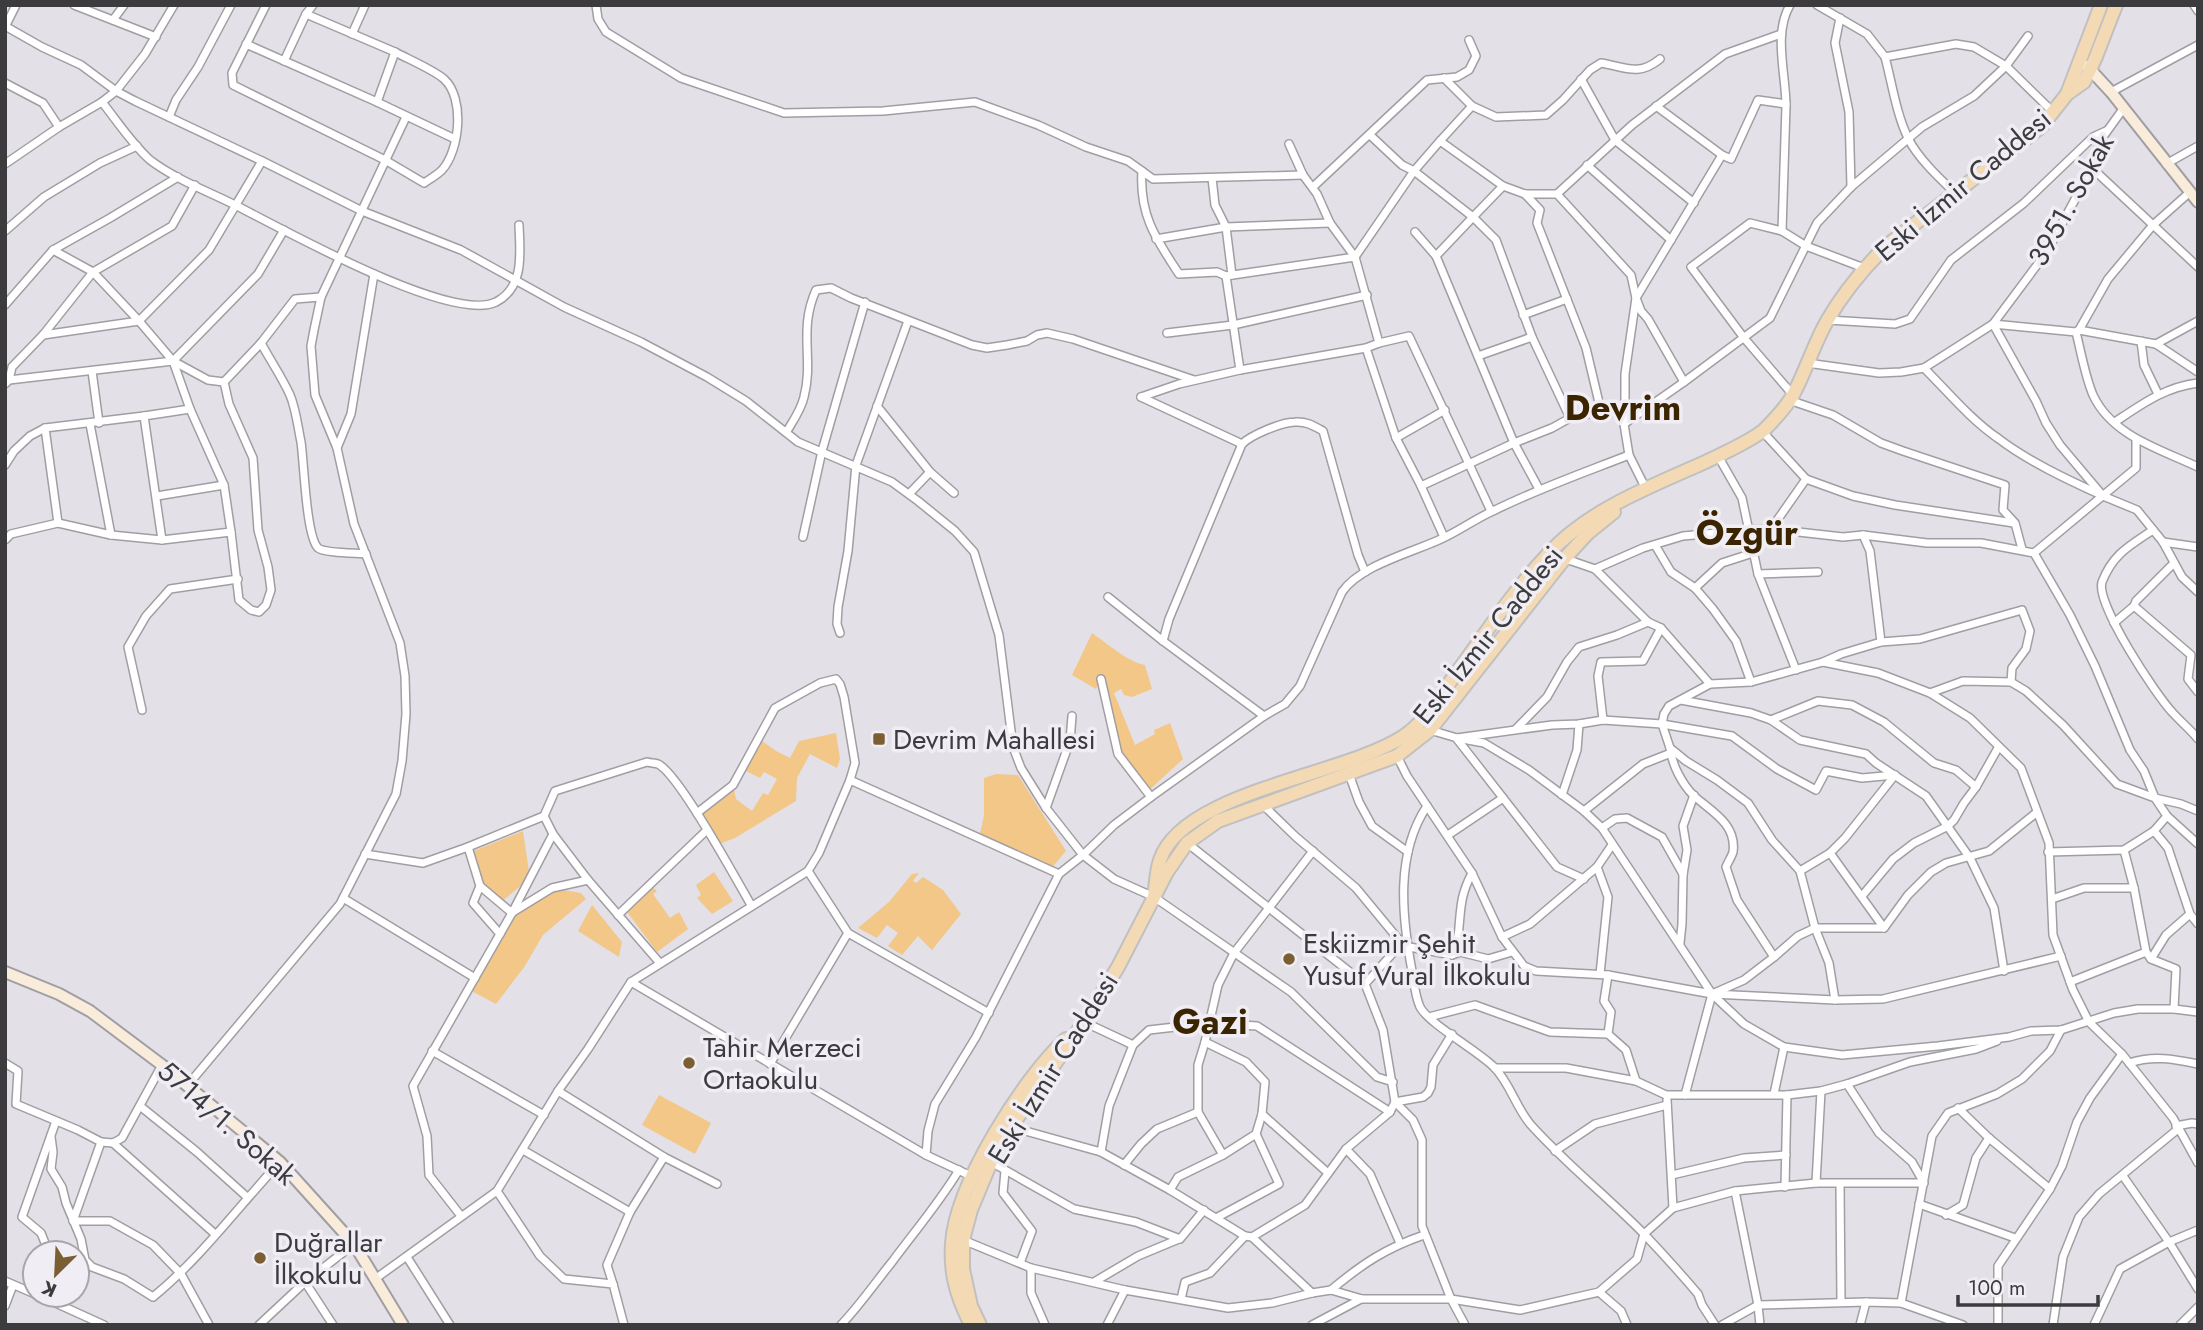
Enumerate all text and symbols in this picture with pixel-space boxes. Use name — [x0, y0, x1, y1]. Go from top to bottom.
street label: Eski İzmir Caddesi — [1866, 99, 2060, 271]
street label: 3951. Sokak — [2018, 126, 2124, 274]
district label: Devrim — [1565, 383, 1681, 433]
district label: Özgür — [1696, 508, 1799, 558]
street label: Eski İzmir Caddesi — [1403, 537, 1573, 733]
place label: Devrim Mahallesi — [893, 719, 1096, 760]
marker: Devrim Mahallesi — [871, 731, 887, 747]
place label: Eskiizmir Şehit Yusuf Vural İlkokulu — [1303, 923, 1531, 996]
marker: Eskiizmir Şehit Yusuf Vural İlkokulu — [1281, 951, 1297, 967]
street label: Eski İzmir Caddesi — [978, 964, 1128, 1172]
district label: Gazi — [1172, 997, 1248, 1047]
place label: Tahir Merzeci Ortaokulu — [703, 1027, 862, 1100]
street label: 5714/1. Sokak — [149, 1051, 306, 1195]
marker: Tahir Merzeci Ortaokulu — [681, 1055, 697, 1071]
place label: Duğrallar İlkokulu — [274, 1222, 383, 1295]
north arrow — [21, 1239, 91, 1309]
marker: Duğrallar İlkokulu — [252, 1250, 268, 1266]
scale bar — [1958, 1264, 2098, 1308]
text: 100 m — [1968, 1273, 2025, 1303]
text: K — [37, 1274, 61, 1304]

